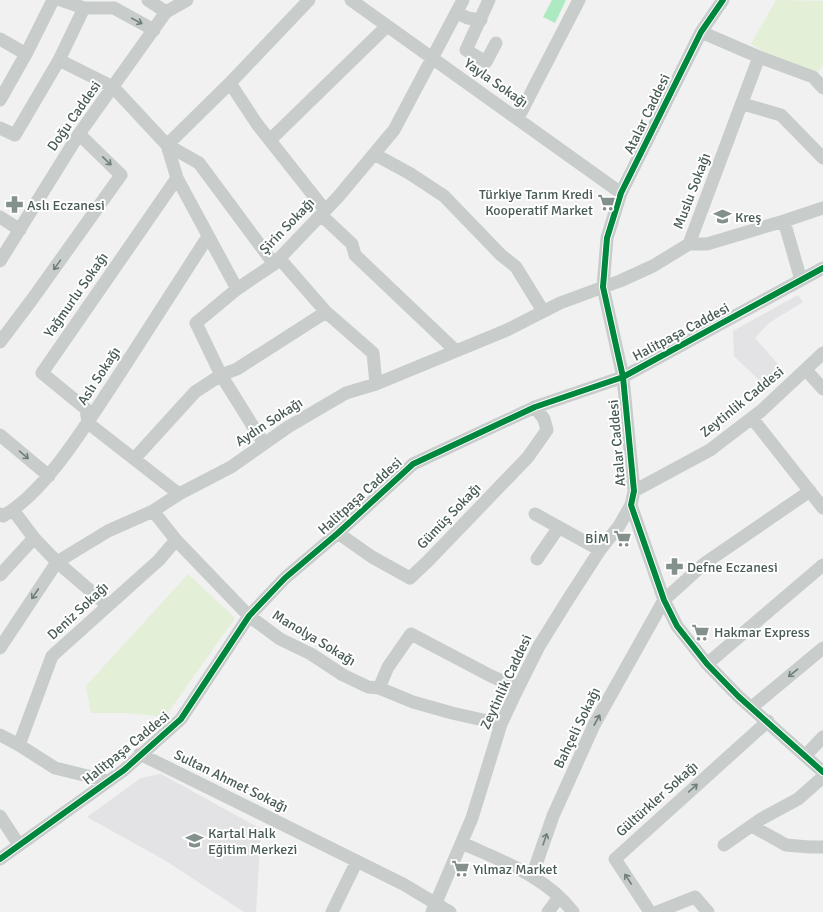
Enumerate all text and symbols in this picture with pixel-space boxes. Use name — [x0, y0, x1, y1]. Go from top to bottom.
one-way arrow — [131, 17, 143, 25]
street label: Yayla Sokağı — [461, 55, 531, 111]
street label: Atalar Caddesi — [620, 71, 674, 157]
street label: Doğu Caddesi — [44, 78, 104, 154]
street label: Muslu Sokağı — [670, 151, 714, 231]
one-way arrow — [102, 156, 112, 166]
place label: Türkiye Tarım Kredi Kooperatif Market — [479, 186, 593, 219]
supermarket icon: Türkiye Tarım Kredi Kooperatif Market — [596, 192, 616, 212]
street label: Şirin Sokağı — [256, 194, 318, 258]
pharmacy icon: Aslı Eczanesi — [4, 195, 24, 215]
place label: Aslı Eczanesi — [27, 197, 105, 214]
school or university icon: Kreş — [712, 207, 732, 227]
place label: Kreş — [735, 209, 761, 226]
street label: Yağmurlu Sokağı — [40, 249, 112, 341]
one-way arrow — [53, 260, 61, 271]
street label: Halitpaşa Caddesi — [630, 299, 732, 365]
street label: Aslı Sokağı — [74, 344, 124, 408]
street label: Zeytinlik Caddesi — [697, 363, 787, 441]
street label: Aydın Sokağı — [232, 394, 306, 450]
street label: Atalar Caddesi — [605, 399, 629, 487]
one-way arrow — [19, 451, 30, 460]
street label: Halitpaşa Caddesi — [314, 454, 406, 538]
street label: Gümüş Sokağı — [413, 480, 485, 552]
supermarket icon: BİM — [612, 528, 632, 548]
place label: BİM — [585, 530, 609, 547]
pharmacy icon: Defne Eczanesi — [664, 557, 684, 577]
place label: Defne Eczanesi — [687, 559, 778, 576]
street label: Deniz Sokağı — [44, 578, 112, 644]
one-way arrow — [31, 588, 39, 599]
street label: Manolya Sokağı — [269, 606, 359, 670]
supermarket icon: Hakmar Express — [691, 622, 711, 642]
place label: Hakmar Express — [714, 624, 810, 641]
street label: Zeytinlik Caddesi — [477, 632, 535, 732]
one-way arrow — [787, 669, 798, 678]
street label: Bahçeli Sokağı — [550, 685, 604, 771]
street label: Halitpaşa Caddesi — [79, 708, 173, 788]
one-way arrow — [594, 714, 601, 726]
street label: Sultan Ahmet Sokağı — [171, 746, 291, 816]
street label: Gültürkler Sokağı — [612, 758, 702, 840]
one-way arrow — [688, 784, 698, 793]
place label: Kartal Halk Eğitim Merkezi — [208, 825, 297, 858]
school or university icon: Kartal Halk Eğitim Merkezi — [185, 831, 205, 851]
one-way arrow — [542, 833, 550, 845]
supermarket icon: Yılmaz Market — [450, 859, 470, 879]
place label: Yılmaz Market — [473, 861, 558, 878]
one-way arrow — [624, 874, 632, 885]

